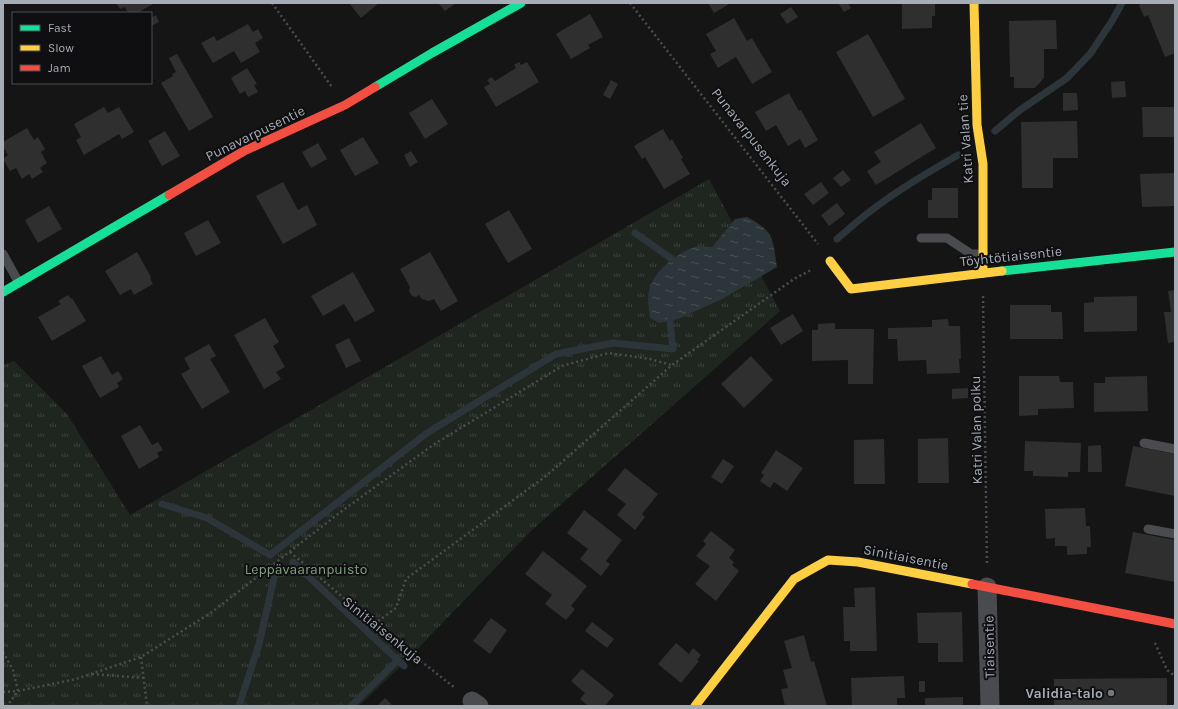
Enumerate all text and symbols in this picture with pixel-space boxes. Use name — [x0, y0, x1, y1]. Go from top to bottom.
legend — [12, 12, 152, 84]
text: Fast — [48, 21, 72, 35]
text: Slow — [48, 41, 74, 55]
text: Jam — [48, 61, 71, 75]
street label: Punavarpusenkuja — [708, 85, 795, 190]
street label: Katri Valan tie — [954, 94, 977, 184]
street label: Punavarpusentie — [203, 102, 308, 165]
street label: Töyhtötiaisentie — [959, 243, 1063, 270]
street label: Katri Valan polku — [967, 375, 986, 484]
street label: Sinitiaisentie — [862, 541, 950, 574]
park label: Leppävaaranpuisto — [245, 561, 367, 578]
street label: Sinitiaisenkuja — [339, 593, 426, 668]
street label: Tiaisentie — [980, 616, 999, 678]
place label: Validia-talo — [1026, 685, 1103, 702]
marker: Validia-talo — [1106, 688, 1116, 698]

